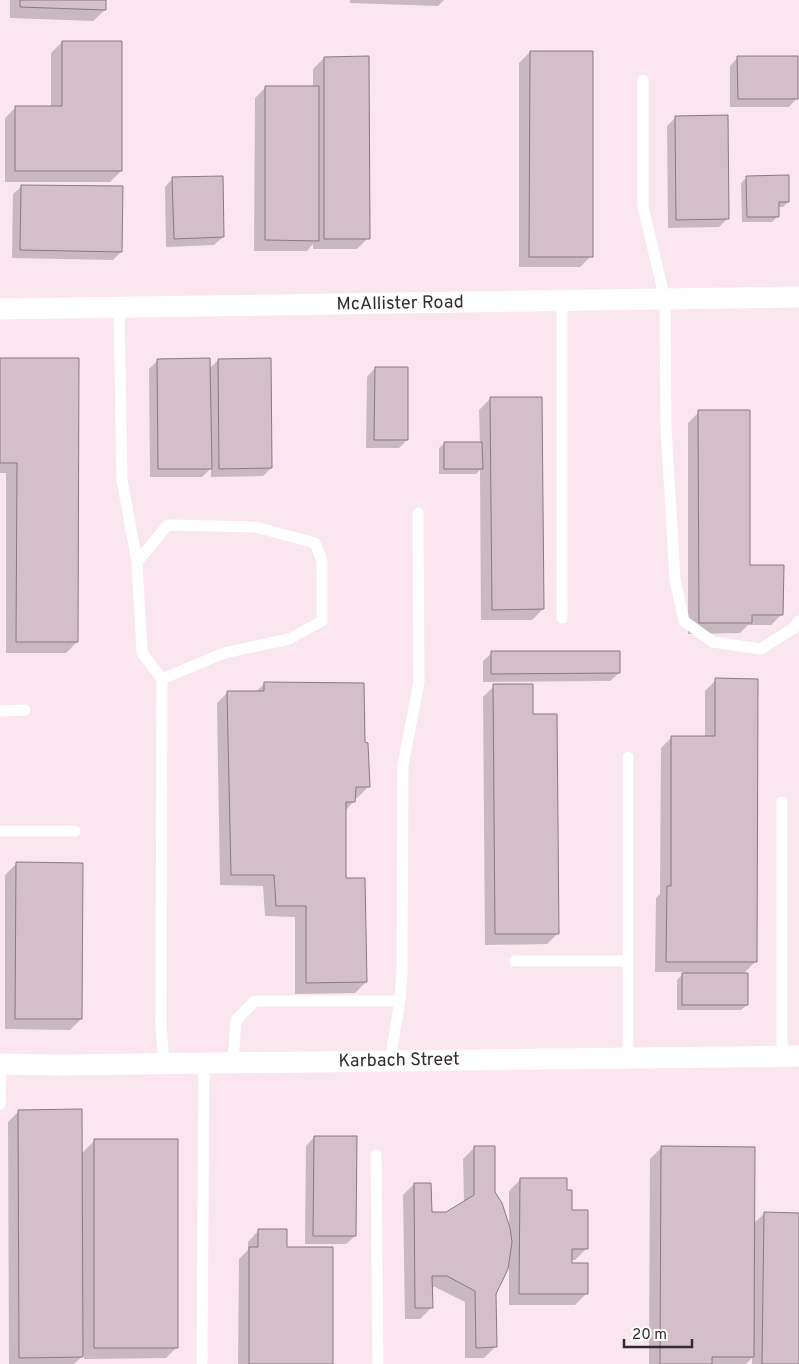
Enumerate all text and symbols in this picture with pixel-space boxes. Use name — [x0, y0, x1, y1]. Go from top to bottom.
street label: McAllister Road — [336, 291, 464, 317]
street label: Karbach Street — [338, 1048, 460, 1074]
scale bar — [624, 1316, 692, 1348]
text: 20 m — [632, 1326, 667, 1345]

